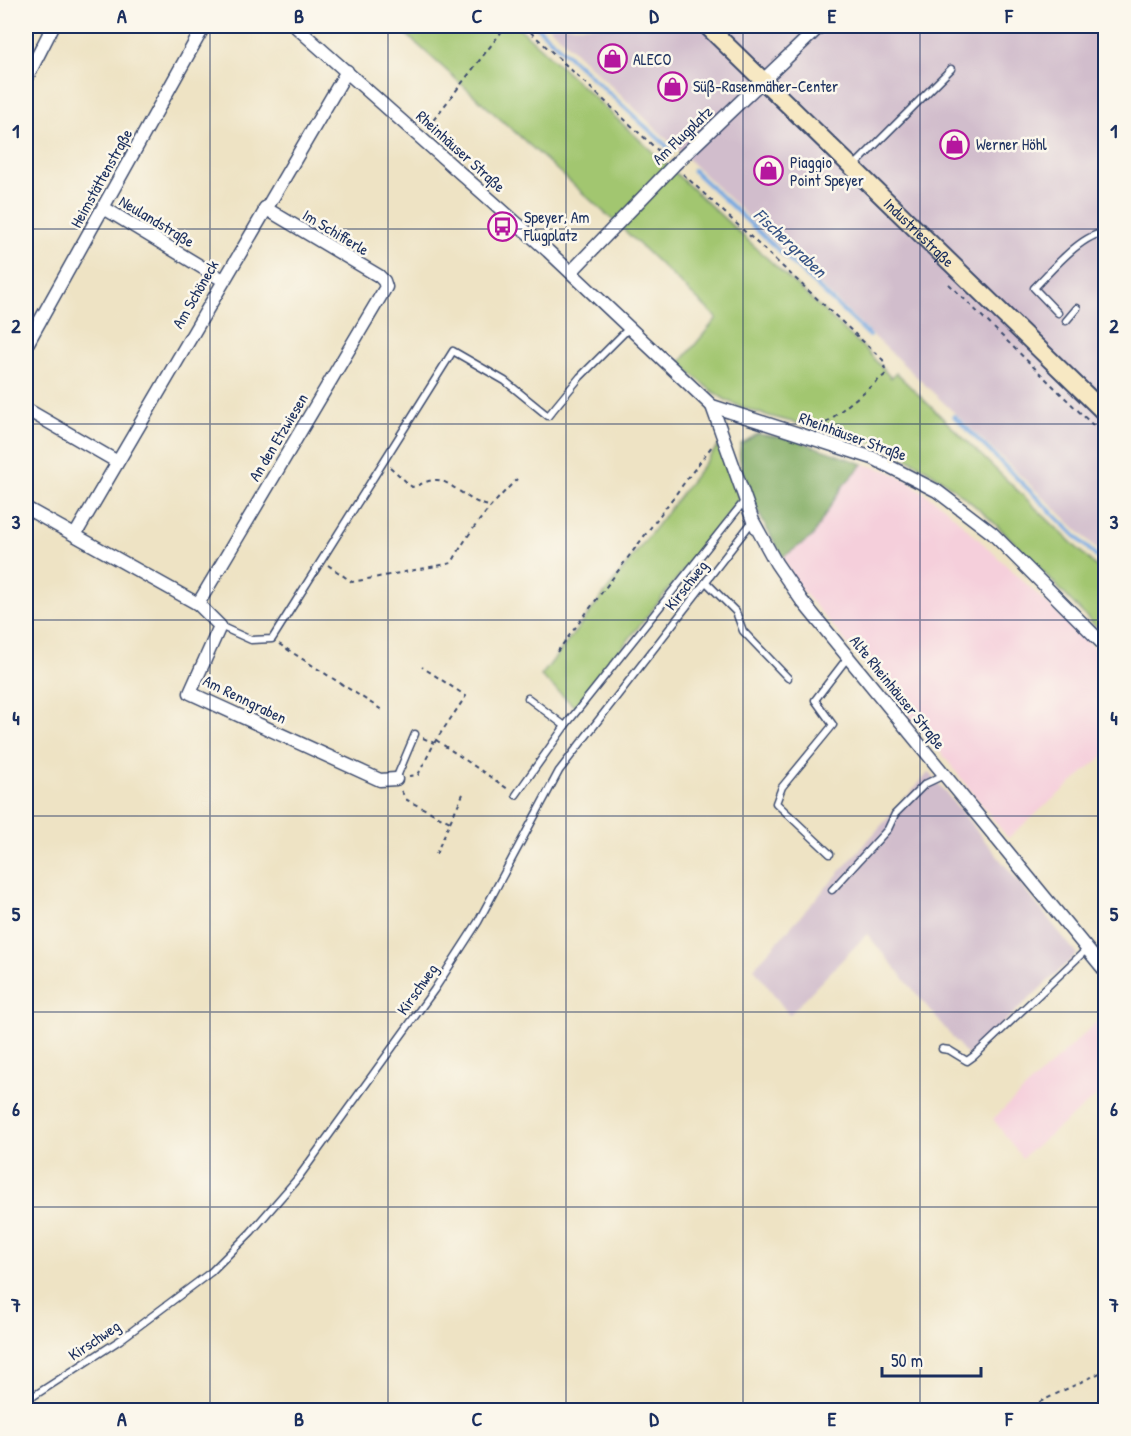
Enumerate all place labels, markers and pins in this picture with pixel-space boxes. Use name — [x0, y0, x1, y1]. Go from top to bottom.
shop icon: ALECO — [596, 43, 628, 75]
place label: ALECO — [633, 48, 672, 70]
shop icon: Süß-Rasenmäher-Center — [656, 70, 688, 102]
place label: Süß-Rasenmäher-Center — [693, 75, 838, 97]
shop icon: Werner Höhl — [939, 128, 971, 160]
place label: Werner Höhl — [976, 133, 1047, 155]
place label: Piaggio Point Speyer — [790, 151, 864, 191]
shop icon: Piaggio Point Speyer — [753, 155, 785, 187]
place label: Speyer, Am Flugplatz — [523, 206, 590, 246]
bus stop icon: Speyer, Am Flugplatz — [487, 210, 519, 242]

